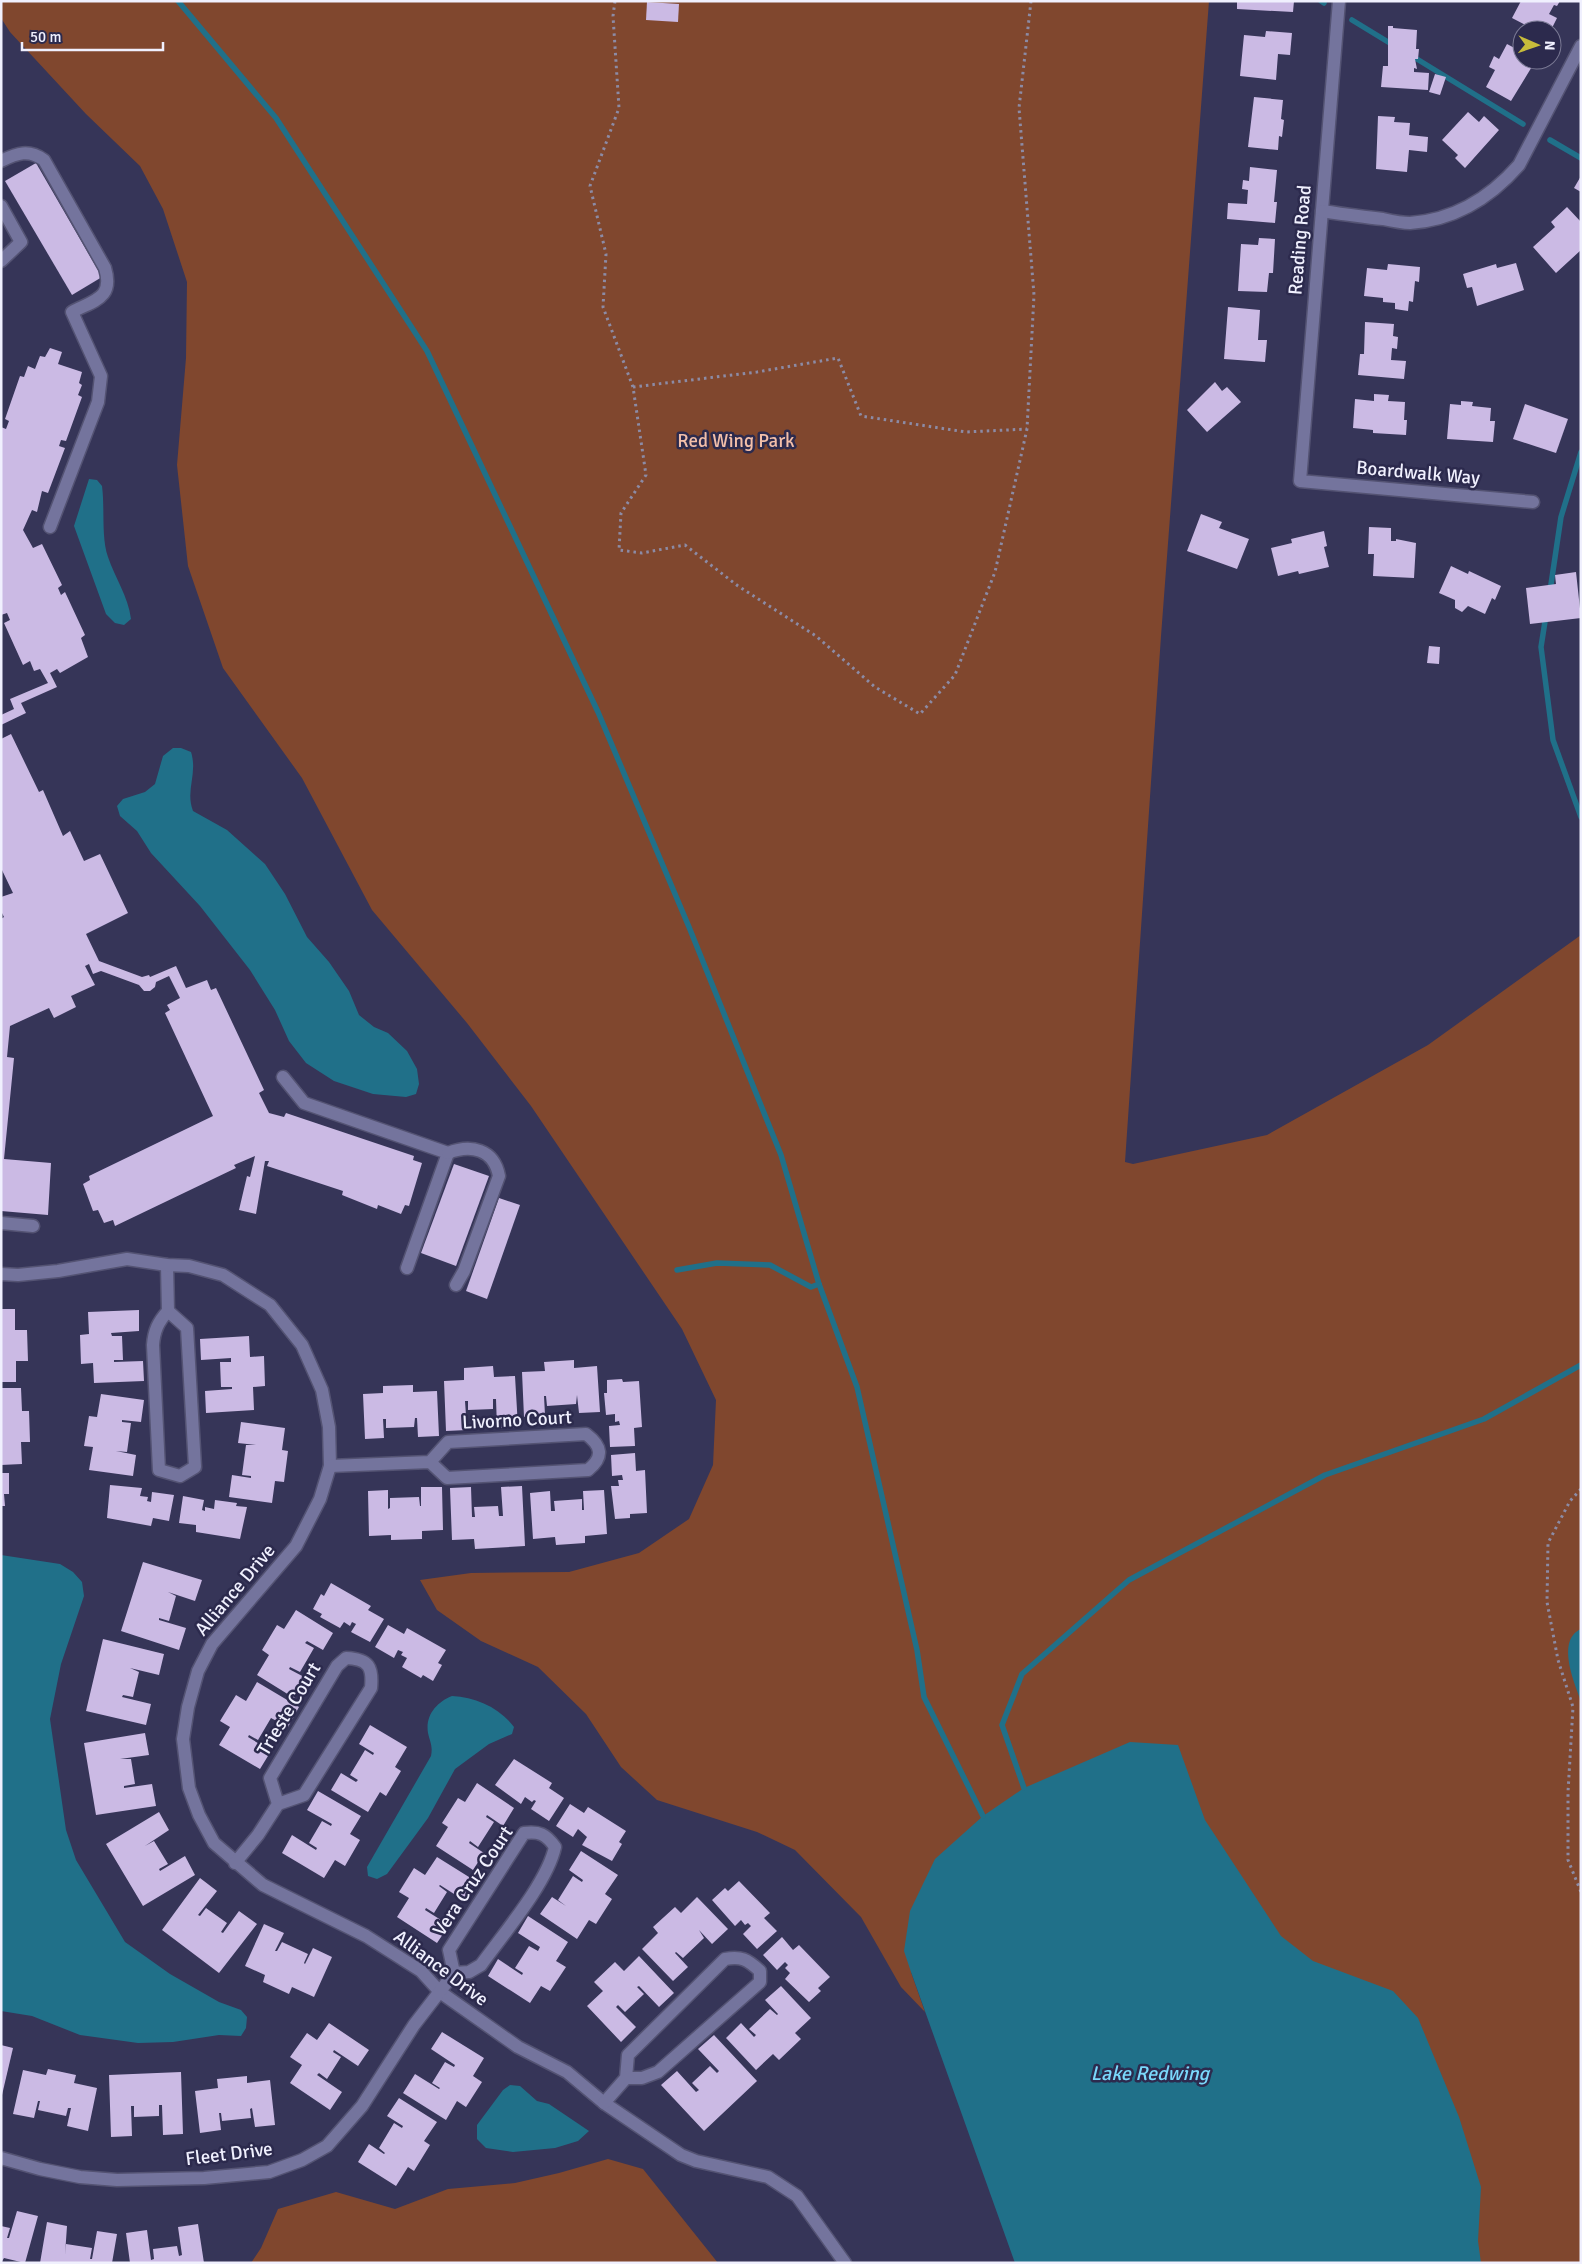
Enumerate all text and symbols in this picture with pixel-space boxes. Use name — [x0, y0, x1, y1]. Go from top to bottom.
scale bar — [22, 20, 164, 52]
north arrow — [1512, 20, 1562, 70]
text: 50 m — [30, 28, 61, 46]
text: N — [1541, 40, 1558, 51]
street label: Reading Road — [1283, 184, 1317, 296]
park label: Red Wing Park — [677, 429, 795, 453]
street label: Boardwalk Way — [1355, 456, 1481, 490]
street label: Livorno Court — [462, 1405, 573, 1435]
street label: Alliance Drive — [190, 1539, 280, 1641]
street label: Trieste Court — [252, 1658, 326, 1760]
street label: Vera Cruz Court — [427, 1821, 519, 1940]
street label: Alliance Drive — [389, 1925, 493, 2011]
water label: Lake Redwing — [1091, 2061, 1211, 2086]
street label: Fleet Drive — [184, 2137, 274, 2171]

